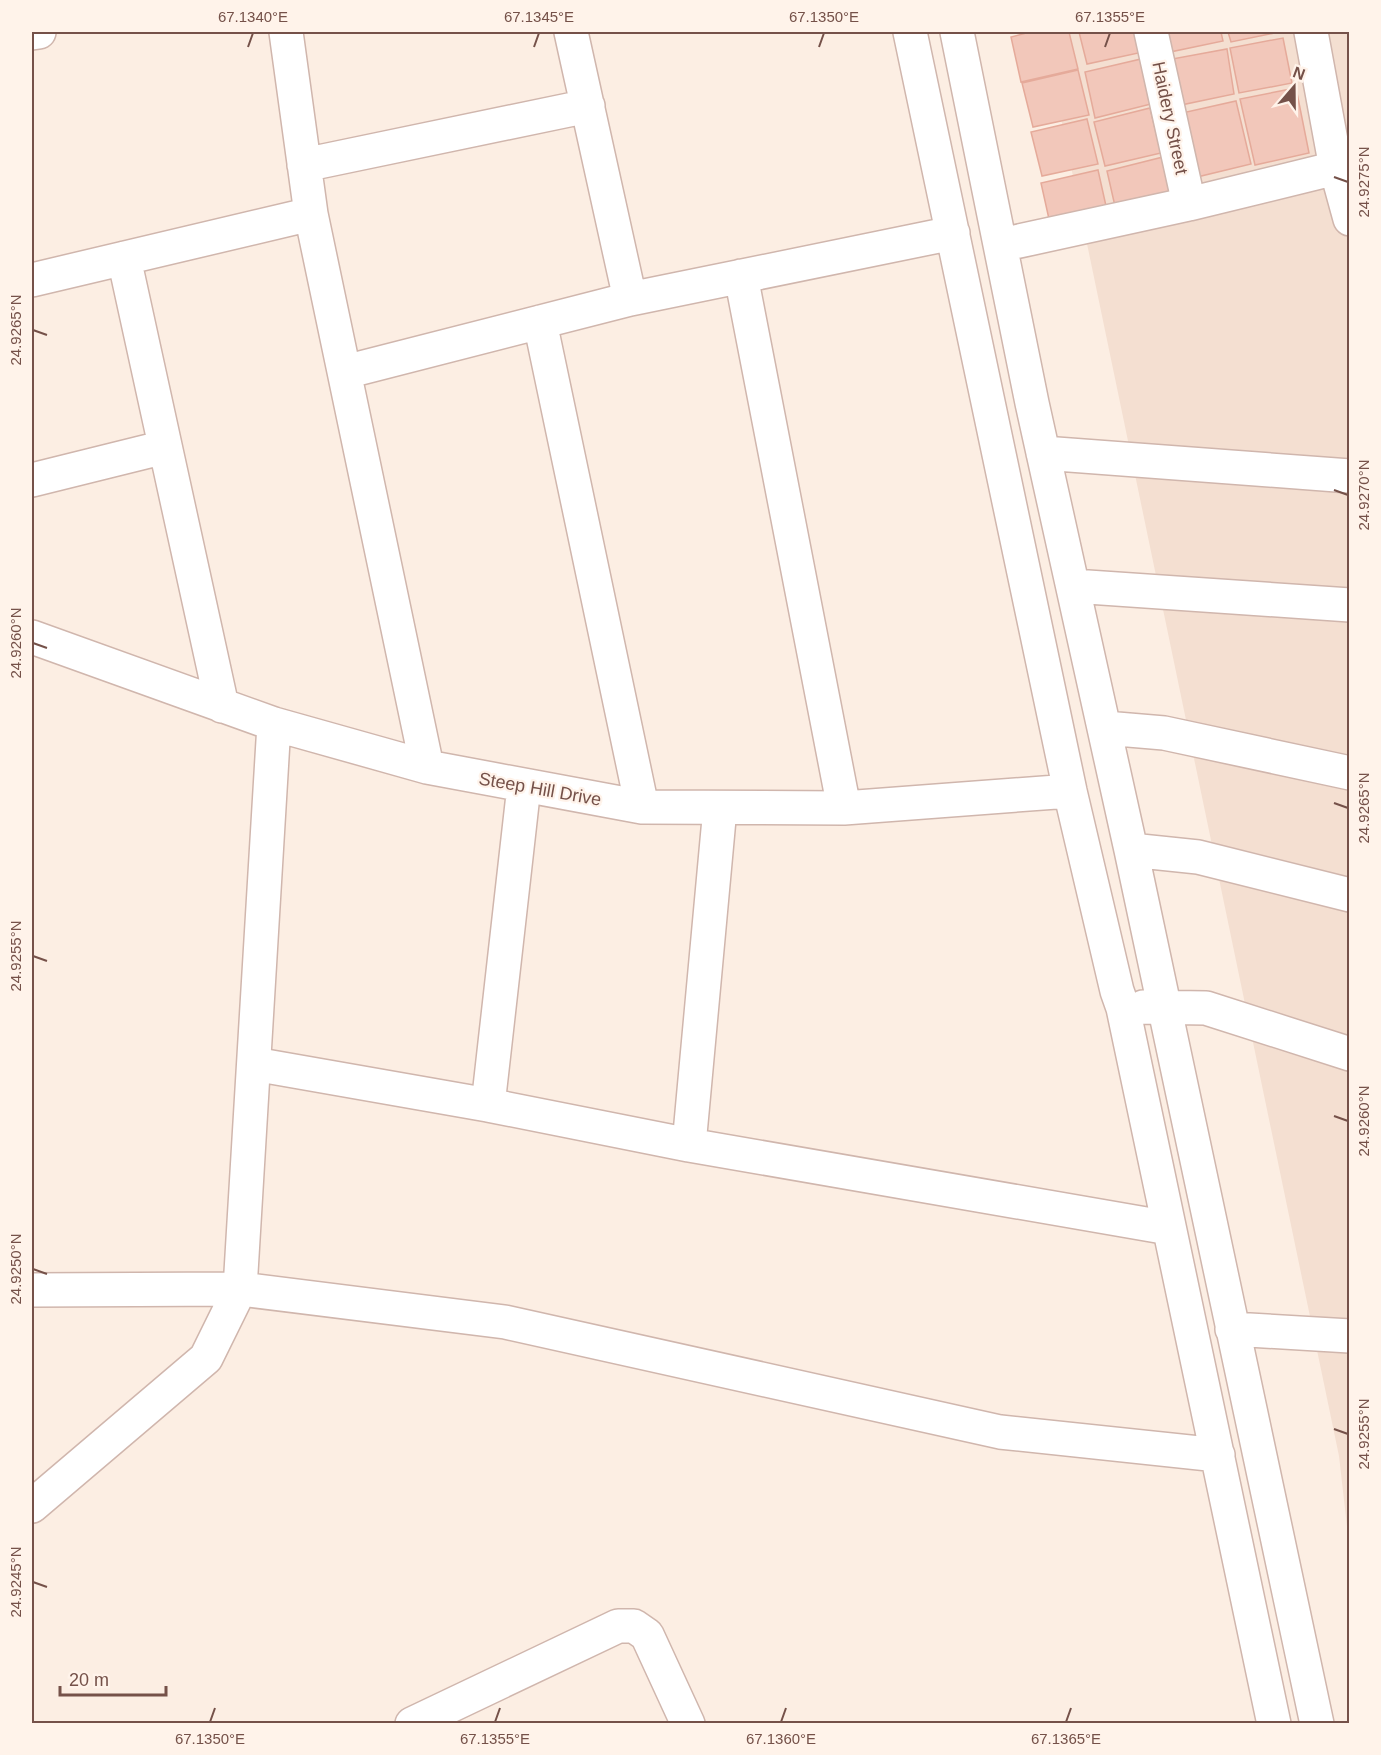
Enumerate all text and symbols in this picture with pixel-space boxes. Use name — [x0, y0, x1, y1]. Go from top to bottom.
text: 67.1340°E — [218, 8, 288, 25]
text: 67.1345°E — [504, 8, 574, 25]
text: 67.1350°E — [789, 8, 859, 25]
text: 67.1355°E — [1075, 8, 1145, 25]
north arrow — [1264, 57, 1324, 117]
street label: Haidery Street — [1148, 60, 1192, 176]
text: N — [1291, 63, 1307, 83]
text: 24.9275°N — [1355, 146, 1372, 218]
text: 24.9265°N — [7, 294, 24, 366]
text: 24.9270°N — [1355, 459, 1372, 531]
text: 24.9260°N — [7, 607, 24, 679]
street label: Steep Hill Drive — [477, 768, 603, 810]
text: 24.9265°N — [1355, 772, 1372, 844]
text: 24.9255°N — [7, 920, 24, 992]
text: 24.9260°N — [1355, 1085, 1372, 1157]
text: 24.9250°N — [7, 1233, 24, 1305]
text: 24.9255°N — [1355, 1398, 1372, 1470]
text: 24.9245°N — [7, 1546, 24, 1618]
scale bar — [60, 1659, 166, 1697]
text: 20 m — [69, 1670, 109, 1690]
text: 67.1350°E — [175, 1730, 245, 1747]
text: 67.1355°E — [460, 1730, 530, 1747]
text: 67.1360°E — [746, 1730, 816, 1747]
text: 67.1365°E — [1031, 1730, 1101, 1747]

